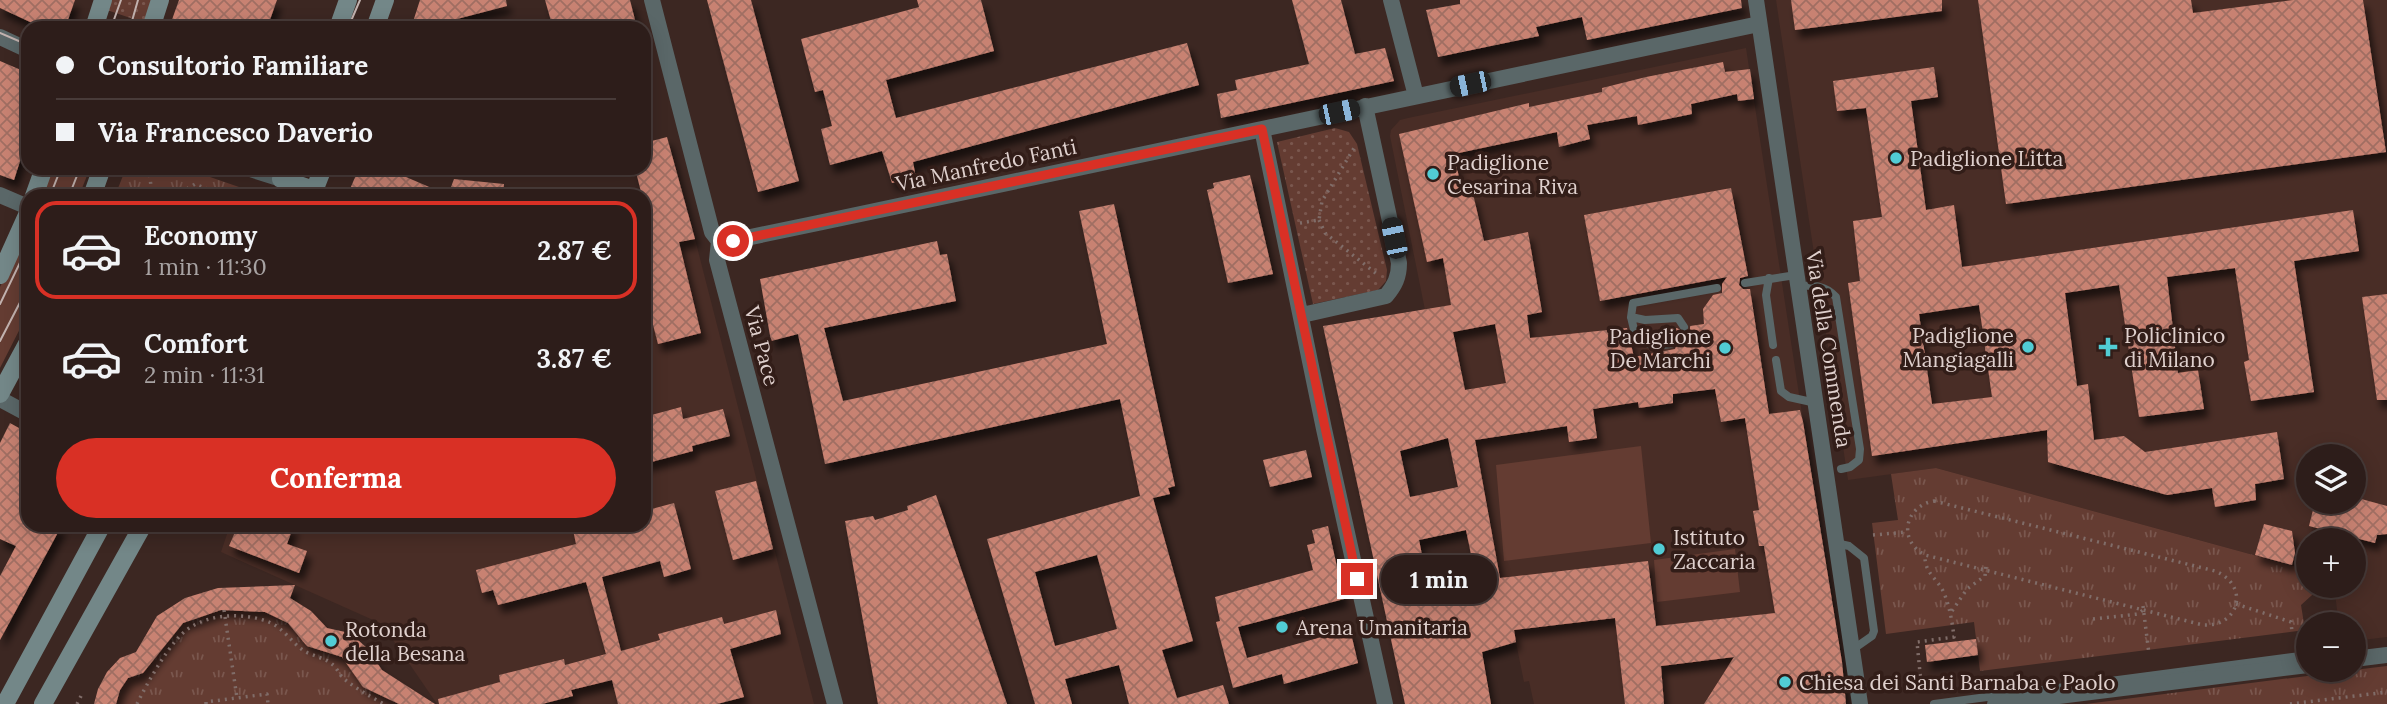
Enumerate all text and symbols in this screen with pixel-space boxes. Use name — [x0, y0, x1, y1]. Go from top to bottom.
text: Consultorio Familiare — [98, 49, 368, 82]
car — [1448, 69, 1493, 99]
car — [1317, 97, 1362, 127]
text: Via Francesco Daverio — [98, 116, 373, 149]
street label: Via Manfredo Fanti — [892, 133, 1079, 198]
place label: Padiglione Litta — [1910, 145, 2063, 172]
place label: Padiglione Cesarina Riva — [1447, 149, 1578, 200]
marker: Padiglione Litta — [1888, 150, 1904, 166]
marker: Padiglione Cesarina Riva — [1425, 166, 1441, 182]
car — [1380, 215, 1409, 261]
icon: car — [60, 219, 123, 282]
text: Economy — [144, 219, 257, 252]
route start — [717, 225, 749, 257]
text: 2.87 € — [537, 234, 612, 267]
street label: Via della Commenda — [1800, 247, 1858, 450]
text: 1 min · 11:30 — [144, 252, 267, 281]
street label: Via Pace — [738, 302, 786, 389]
place label: Padiglione Mangiagalli — [1903, 322, 2014, 373]
place label: Policlinico di Milano — [2124, 322, 2225, 373]
place label: Padiglione De Marchi — [1609, 323, 1711, 374]
icon: car — [60, 327, 123, 390]
text: Comfort — [144, 327, 248, 360]
marker: Policlinico di Milano — [2098, 337, 2118, 357]
marker: Padiglione Mangiagalli — [2020, 339, 2036, 355]
marker: Padiglione De Marchi — [1717, 340, 1733, 356]
text: 3.87 € — [536, 342, 612, 375]
text: 2 min · 11:31 — [144, 360, 265, 389]
button: Conferma — [56, 438, 616, 518]
map controls — [2296, 444, 2366, 682]
button: layers — [2296, 444, 2366, 514]
place label: Istituto Zaccaria — [1673, 524, 1756, 575]
button: + — [2296, 528, 2366, 598]
marker: Istituto Zaccaria — [1651, 541, 1667, 557]
callout: 1 min — [1382, 554, 1497, 604]
route end — [1341, 563, 1373, 595]
text: 1 min — [1410, 565, 1468, 594]
button: − — [2296, 612, 2366, 682]
place label: Arena Umanitaria — [1295, 614, 1468, 641]
place label: Rotonda della Besana — [345, 616, 465, 667]
marker: Arena Umanitaria — [1274, 619, 1290, 635]
marker: Rotonda della Besana — [323, 633, 339, 649]
place label: Chiesa dei Santi Barnaba e Paolo — [1799, 669, 2116, 696]
marker: Chiesa dei Santi Barnaba e Paolo — [1777, 674, 1793, 690]

